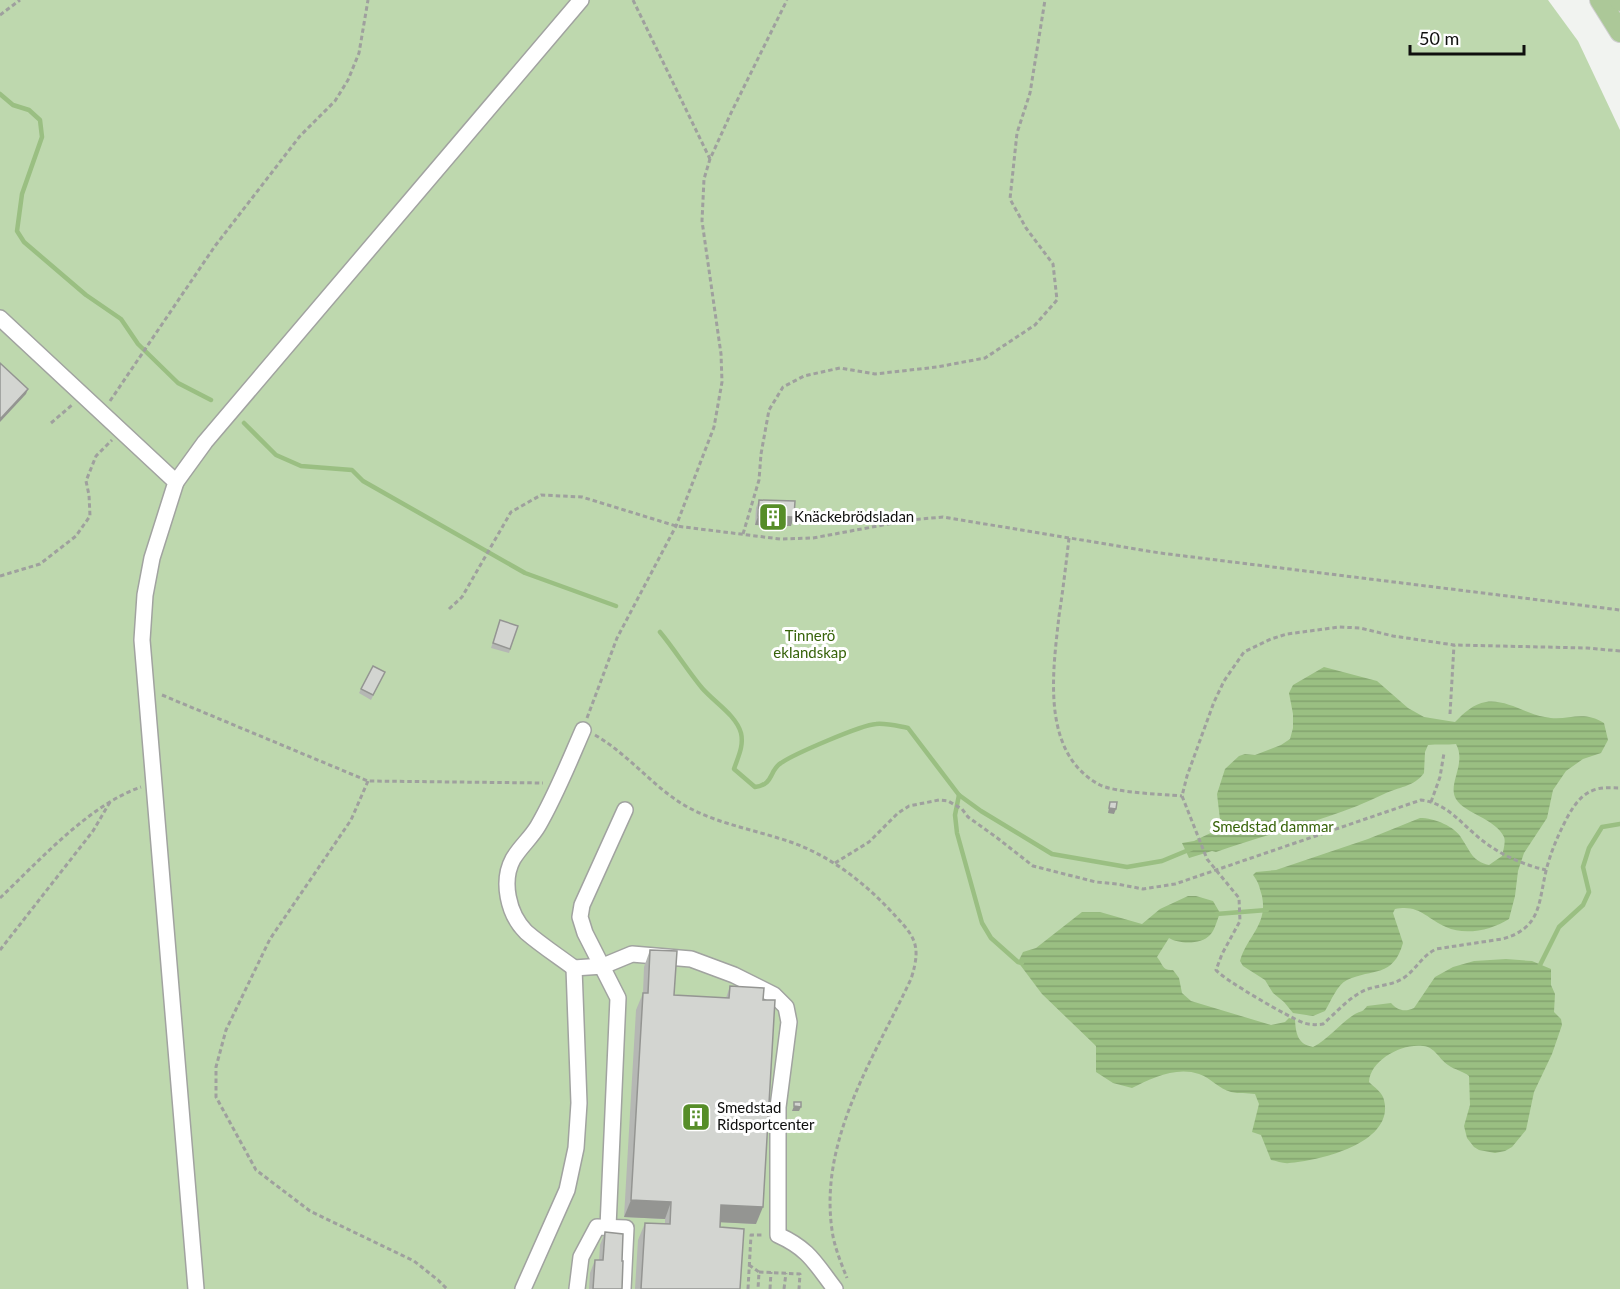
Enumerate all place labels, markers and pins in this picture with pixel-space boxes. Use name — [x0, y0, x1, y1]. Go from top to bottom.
building icon: Knäckebrödsladan — [757, 501, 789, 533]
place label: Knäckebrödsladan — [794, 507, 914, 525]
place label: Smedstad Ridsportcenter — [717, 1098, 815, 1133]
building icon: Smedstad Ridsportcenter — [680, 1101, 712, 1133]

